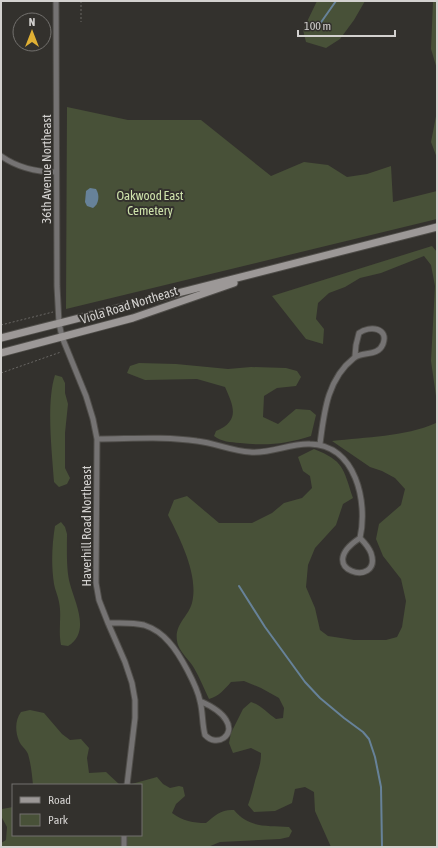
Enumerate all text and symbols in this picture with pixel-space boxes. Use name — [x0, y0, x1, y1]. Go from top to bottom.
north arrow — [12, 12, 52, 52]
scale bar — [298, 12, 395, 38]
text: N — [29, 16, 35, 28]
text: 100 m — [304, 19, 331, 33]
street label: 36th Avenue Northeast — [39, 114, 54, 224]
park label: Oakwood East Cemetery — [116, 188, 184, 218]
street label: Viola Road Northeast — [78, 283, 180, 327]
street label: Haverhill Road Northeast — [79, 465, 94, 586]
legend — [12, 784, 142, 836]
text: Road — [48, 793, 71, 807]
text: Park — [48, 813, 69, 827]

